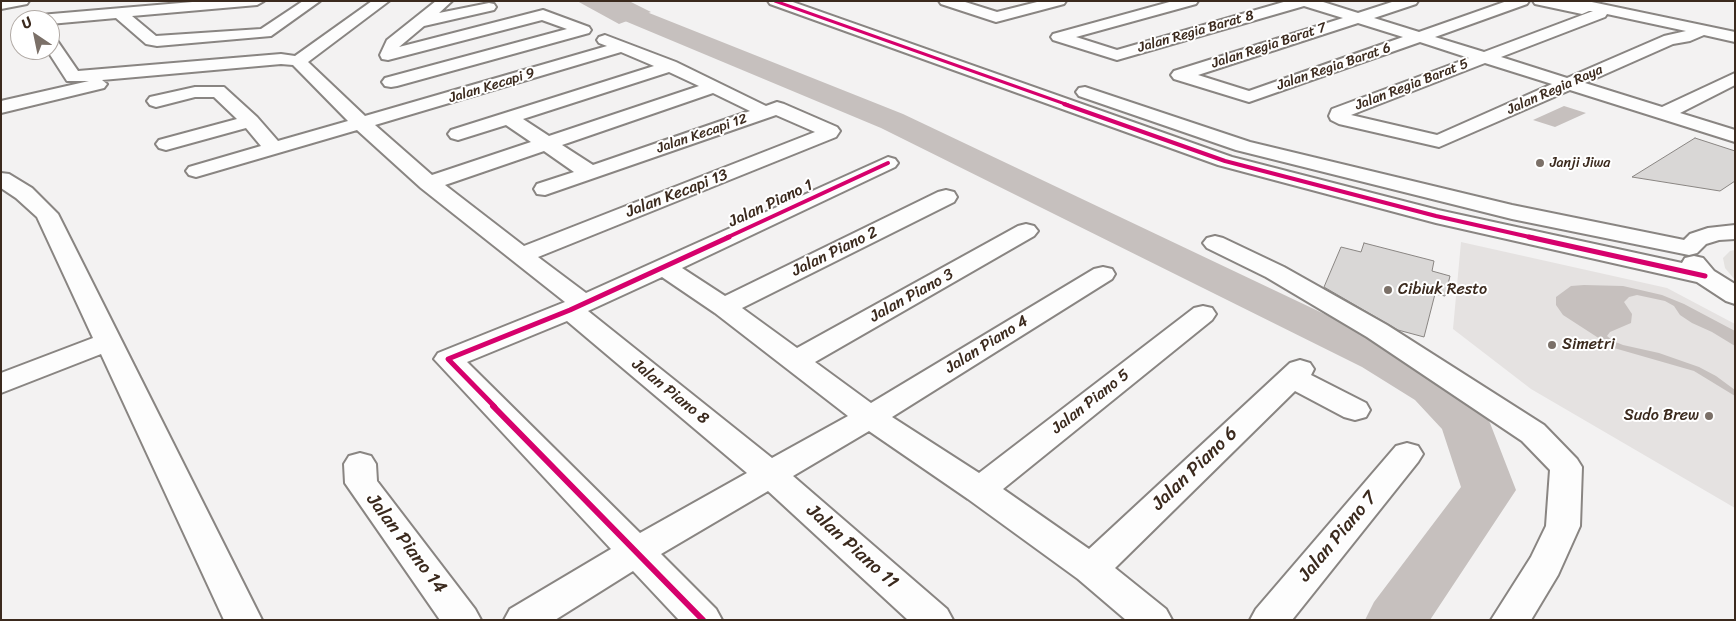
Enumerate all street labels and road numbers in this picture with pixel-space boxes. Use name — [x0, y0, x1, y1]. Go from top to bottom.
street label: Jalan Regia Barat 8 — [1136, 7, 1256, 57]
street label: Jalan Regia Barat 7 — [1210, 20, 1328, 72]
street label: Jalan Regia Barat 6 — [1275, 40, 1393, 94]
street label: Jalan Regia Barat 5 — [1353, 56, 1471, 114]
street label: Jalan Regia Raya — [1505, 61, 1605, 119]
street label: Jalan Kecapi 9 — [447, 65, 537, 107]
street label: Jalan Kecapi 12 — [655, 111, 749, 157]
street label: Jalan Kecapi 13 — [623, 166, 731, 222]
street label: Jalan Piano 1 — [726, 176, 816, 232]
street label: Jalan Piano 2 — [789, 223, 881, 281]
street label: Jalan Piano 3 — [867, 265, 957, 327]
street label: Jalan Piano 4 — [942, 312, 1032, 378]
street label: Jalan Piano 8 — [628, 355, 712, 429]
street label: Jalan Piano 5 — [1048, 366, 1134, 438]
street label: Jalan Piano 6 — [1147, 422, 1243, 516]
street label: Jalan Piano 7 — [1294, 487, 1382, 587]
street label: Jalan Piano 14 — [361, 489, 451, 599]
street label: Jalan Piano 11 — [801, 500, 903, 594]

